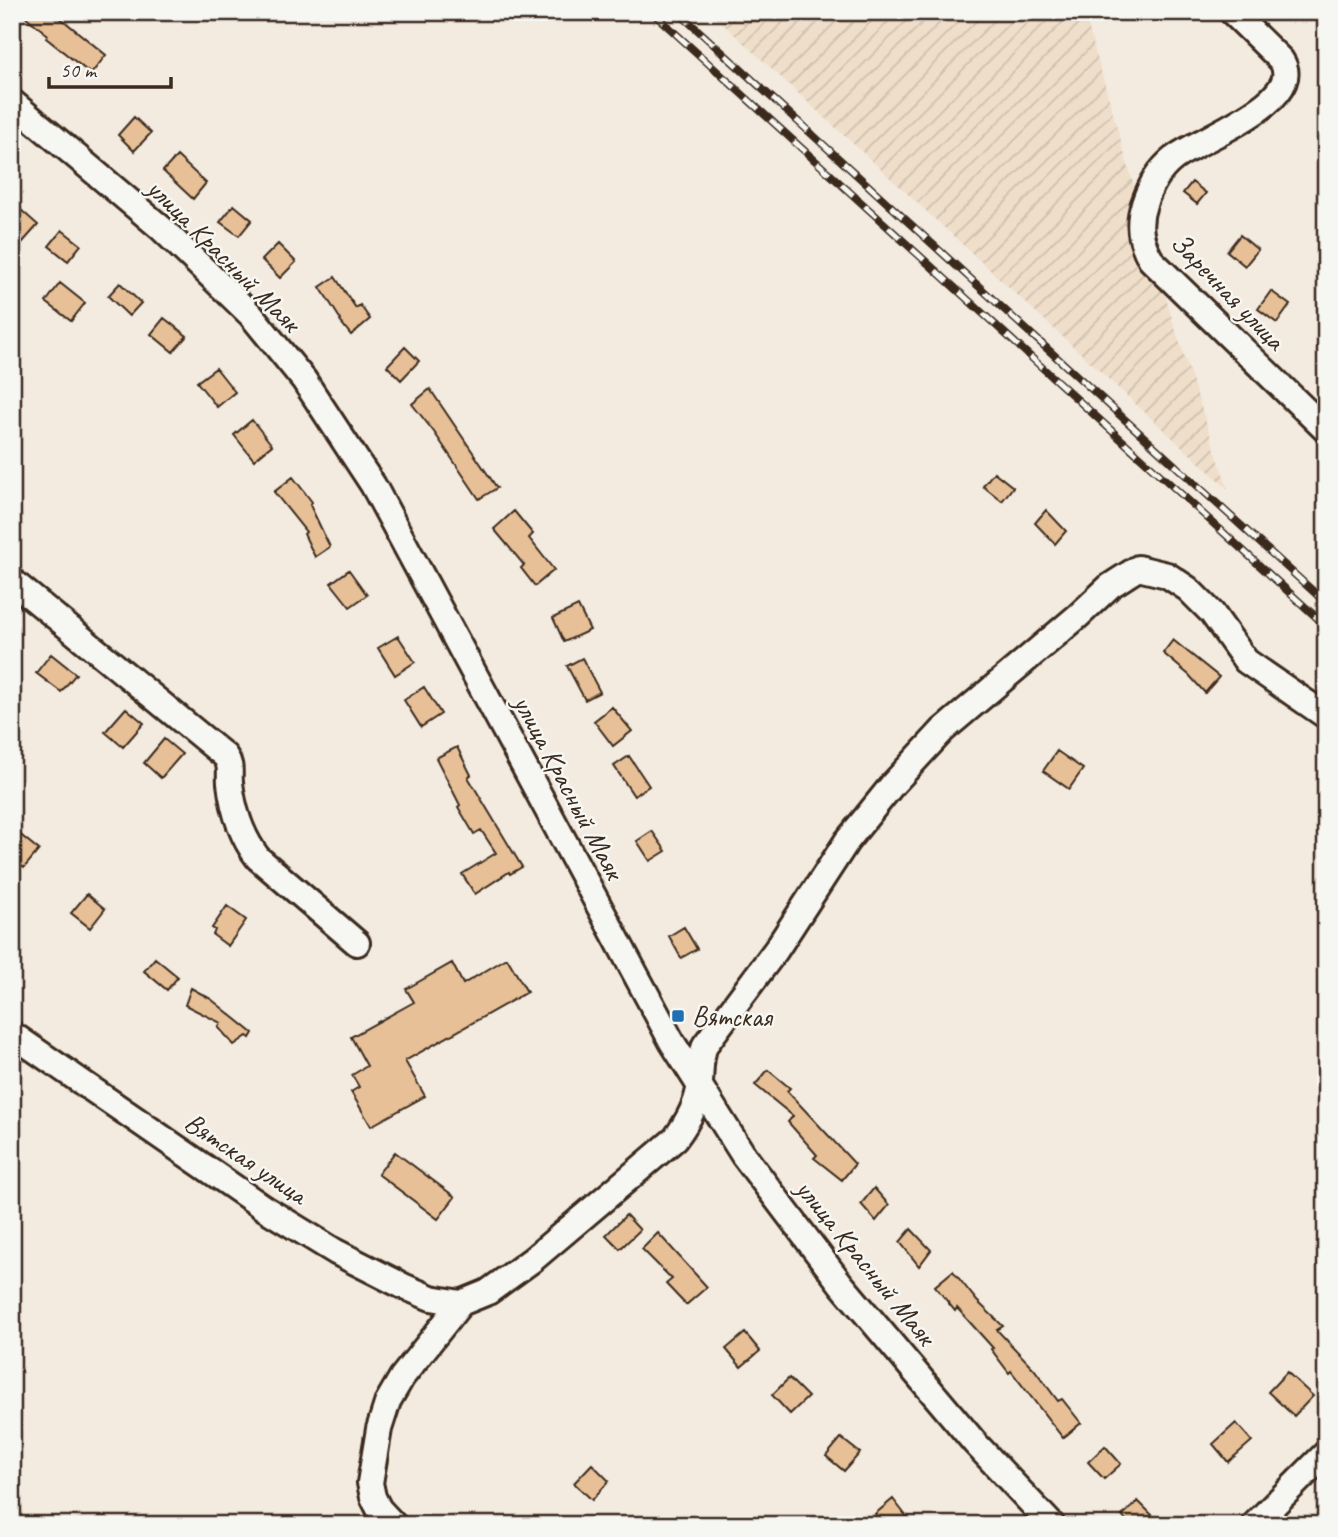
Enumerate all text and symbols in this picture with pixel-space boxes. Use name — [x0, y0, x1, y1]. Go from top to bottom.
scale bar — [49, 46, 172, 90]
text: 50 m — [60, 57, 98, 83]
street label: улица Красный Маяк — [138, 169, 310, 341]
street label: Заречная улица — [1163, 225, 1294, 358]
street label: улица Красный Маяк — [505, 687, 633, 887]
place label: Вятская — [692, 999, 774, 1034]
marker: Вятская — [670, 1008, 686, 1024]
street label: Вятская улица — [178, 1104, 316, 1213]
street label: улица Красный Маяк — [787, 1170, 945, 1354]

